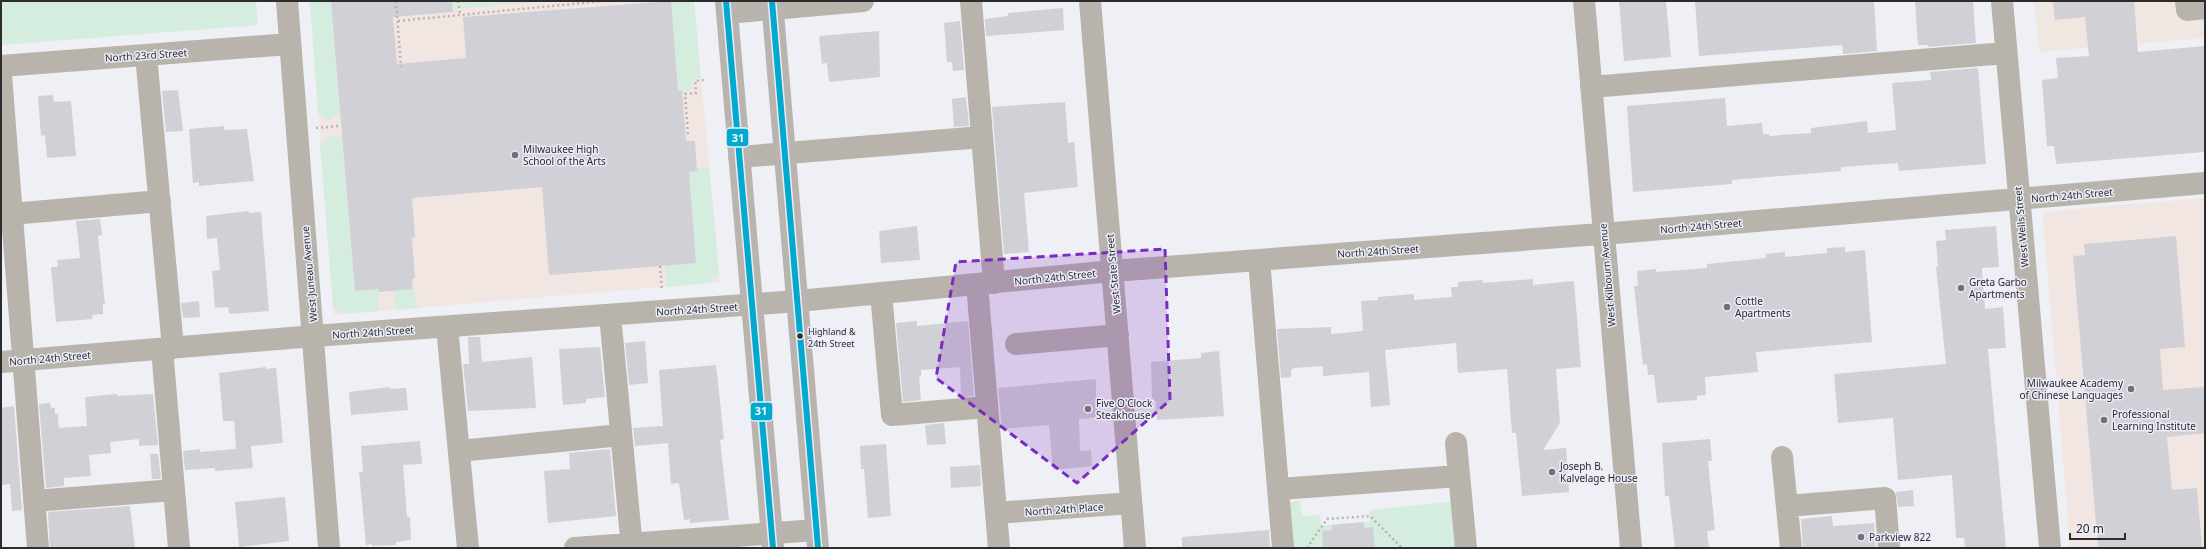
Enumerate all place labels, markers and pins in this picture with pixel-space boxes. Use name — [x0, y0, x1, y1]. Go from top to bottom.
place label: Milwaukee High School of the Arts — [523, 142, 606, 168]
marker: Milwaukee High School of the Arts — [510, 150, 520, 160]
place label: Greta Garbo Apartments — [1969, 275, 2027, 301]
marker: Greta Garbo Apartments — [1956, 283, 1966, 293]
place label: Cottle Apartments — [1735, 294, 1791, 320]
marker: Cottle Apartments — [1722, 302, 1732, 312]
place label: Highland & 24th Street — [808, 325, 856, 350]
marker: Highland & 24th Street — [795, 331, 805, 341]
place label: Milwaukee Academy of Chinese Languages — [2019, 376, 2124, 402]
marker: Milwaukee Academy of Chinese Languages — [2126, 384, 2136, 394]
place label: Five O'Clock Steakhouse — [1096, 396, 1153, 422]
marker: Five O'Clock Steakhouse — [1083, 404, 1093, 414]
place label: Professional Learning Institute — [2112, 407, 2196, 433]
marker: Professional Learning Institute — [2099, 415, 2109, 425]
place label: Joseph B. Kalvelage House — [1559, 459, 1638, 485]
marker: Joseph B. Kalvelage House — [1547, 467, 1557, 477]
place label: Parkview 822 — [1869, 530, 1931, 544]
marker: Parkview 822 — [1856, 532, 1866, 542]

